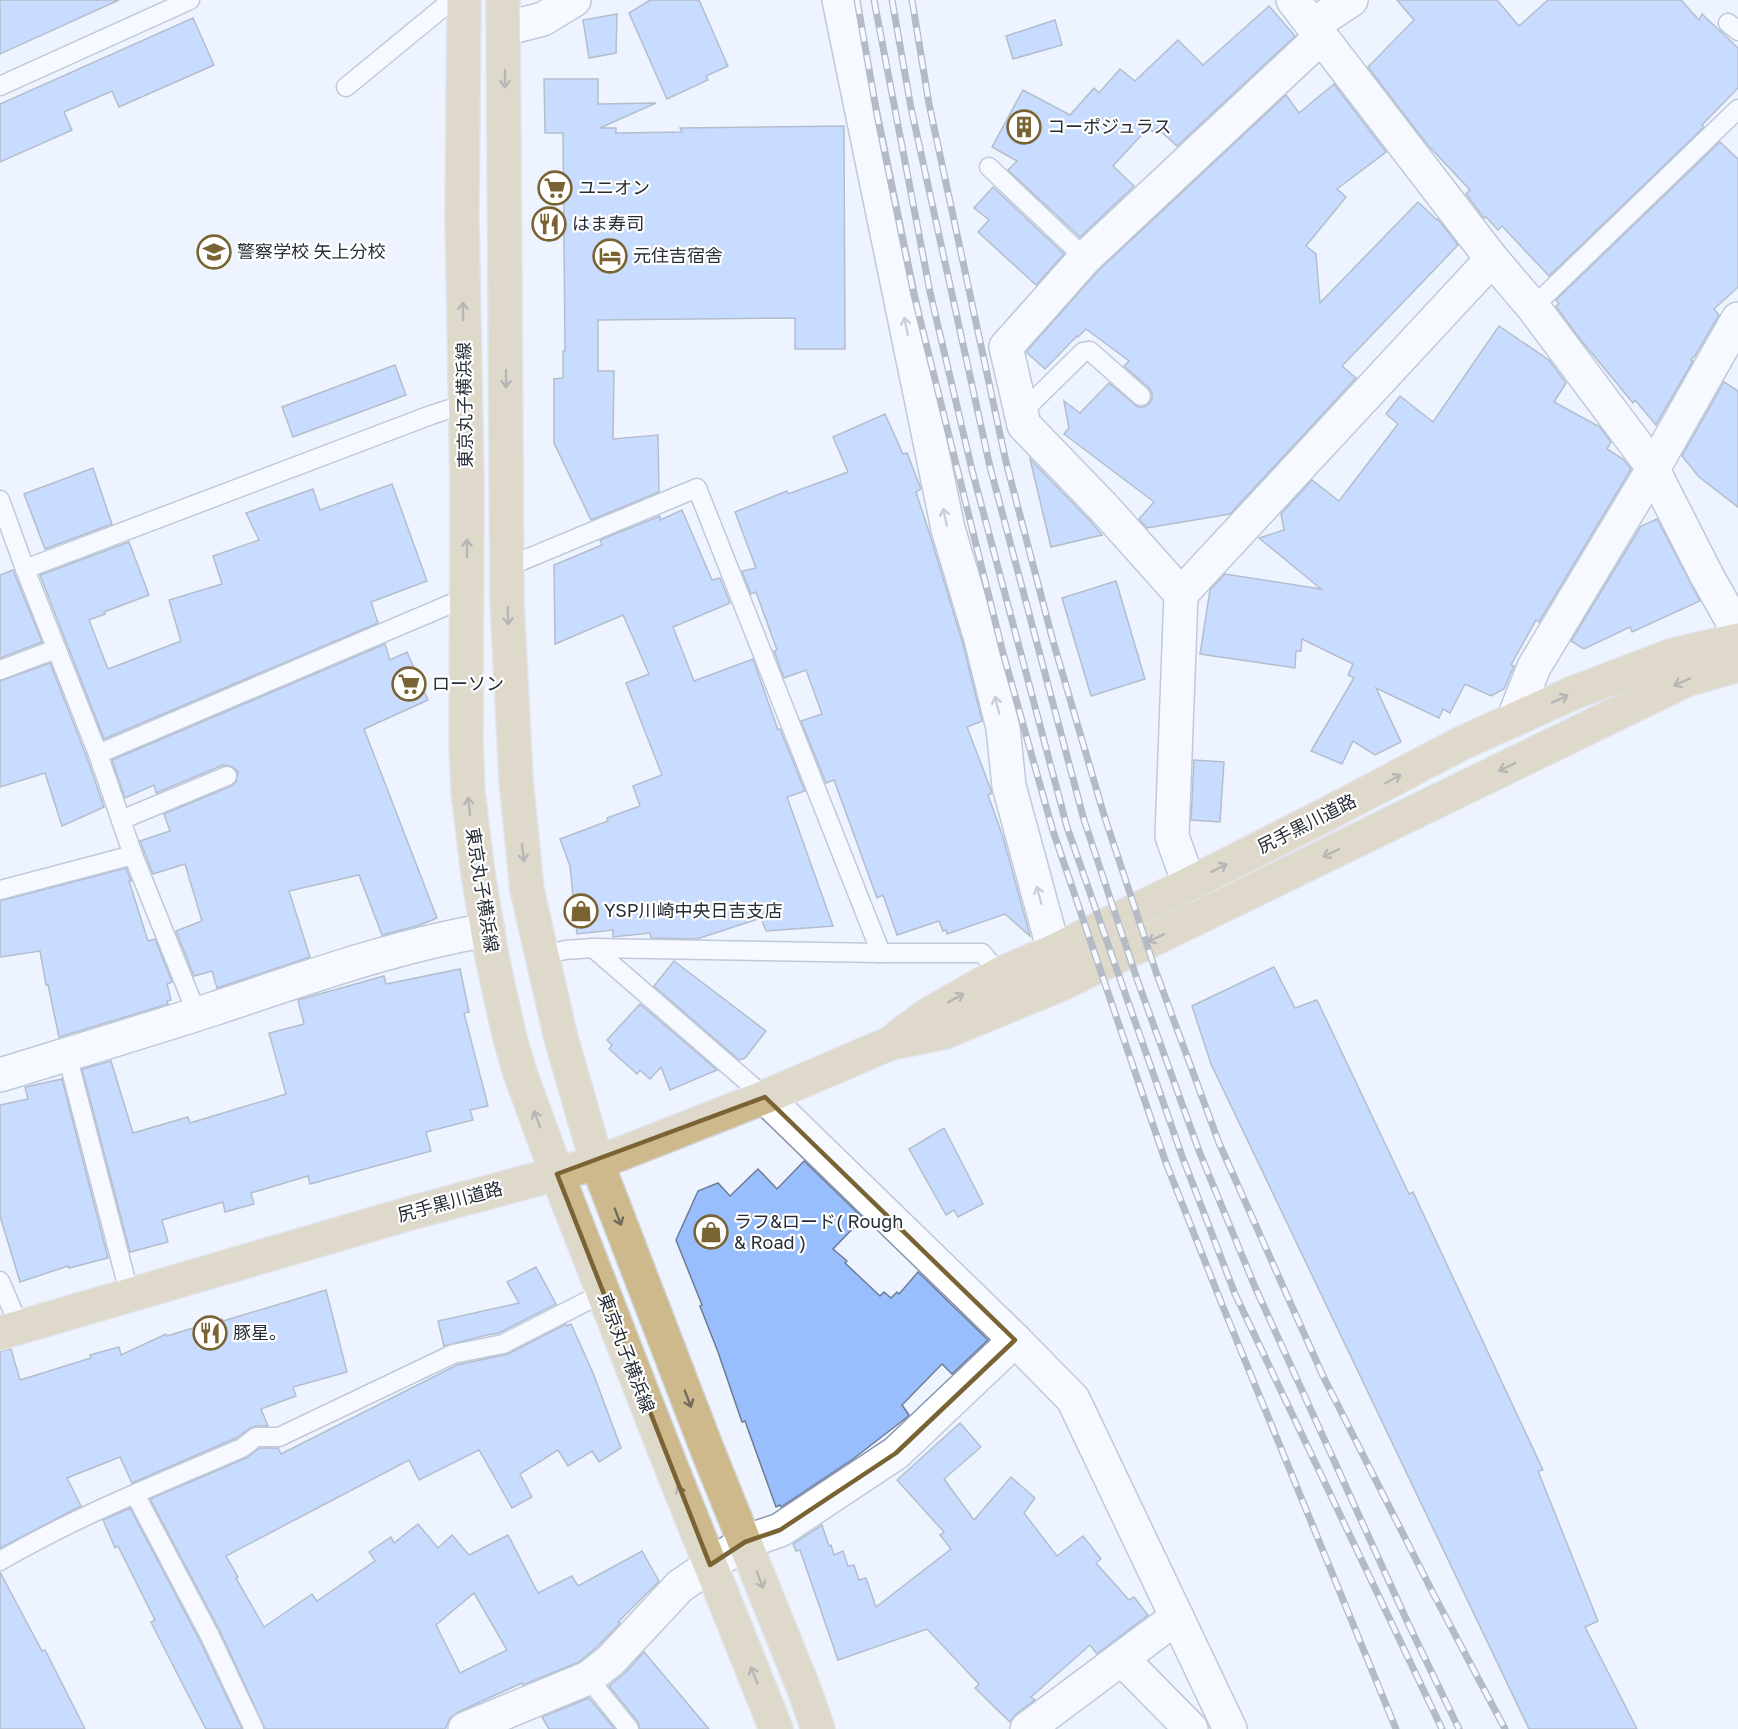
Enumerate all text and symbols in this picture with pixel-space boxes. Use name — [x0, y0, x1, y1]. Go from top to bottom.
one-way arrow — [499, 69, 511, 89]
building icon: コーポジュラス — [1006, 109, 1042, 145]
place label: コーポジュラス — [1047, 115, 1171, 137]
supermarket icon: ユニオン — [537, 170, 573, 206]
place label: ユニオン — [578, 176, 650, 198]
restaurant icon: はま寿司 — [531, 206, 567, 242]
place label: はま寿司 — [572, 212, 644, 234]
school or university icon: 警察学校 矢上分校 — [196, 234, 232, 270]
hotel icon: 元住吉宿舎 — [592, 238, 628, 274]
place label: 警察学校 矢上分校 — [237, 240, 386, 262]
place label: 元住吉宿舎 — [633, 244, 723, 266]
one-way arrow — [457, 302, 469, 322]
one-way arrow — [900, 316, 911, 336]
street label: 東京丸子横浜線 — [452, 342, 476, 468]
one-way arrow — [500, 369, 512, 389]
one-way arrow — [939, 507, 950, 527]
one-way arrow — [461, 539, 473, 559]
one-way arrow — [502, 606, 513, 626]
supermarket icon: ローソン — [391, 666, 427, 702]
place label: ローソン — [432, 672, 504, 694]
one-way arrow — [1674, 677, 1692, 689]
one-way arrow — [1551, 692, 1569, 704]
one-way arrow — [990, 695, 1002, 714]
one-way arrow — [1498, 762, 1516, 774]
one-way arrow — [1384, 773, 1402, 785]
street label: 尻手黒川道路 — [1253, 789, 1360, 857]
one-way arrow — [464, 797, 475, 816]
street label: 東京丸子横浜線 — [462, 826, 504, 954]
one-way arrow — [518, 842, 529, 862]
one-way arrow — [1323, 847, 1341, 859]
one-way arrow — [1210, 862, 1228, 874]
one-way arrow — [1032, 885, 1044, 904]
shop icon: YSP川崎中央日吉支店 — [563, 893, 599, 929]
place label: YSP川崎中央日吉支店 — [604, 899, 782, 921]
one-way arrow — [1147, 932, 1165, 944]
one-way arrow — [948, 992, 965, 1004]
one-way arrow — [530, 1110, 541, 1129]
street label: 尻手黒川道路 — [395, 1176, 505, 1226]
one-way arrow — [613, 1208, 624, 1226]
place label: ラフ&ロード( Rough & Road ) — [734, 1210, 903, 1253]
shop icon: ラフ&ロード( Rough & Road ) — [693, 1214, 729, 1250]
street label: 東京丸子横浜線 — [594, 1290, 660, 1415]
restaurant icon: 豚星。 — [192, 1315, 228, 1351]
place label: 豚星。 — [233, 1321, 287, 1343]
one-way arrow — [683, 1390, 694, 1408]
one-way arrow — [675, 1485, 686, 1504]
one-way arrow — [755, 1571, 766, 1589]
one-way arrow — [748, 1666, 759, 1685]

